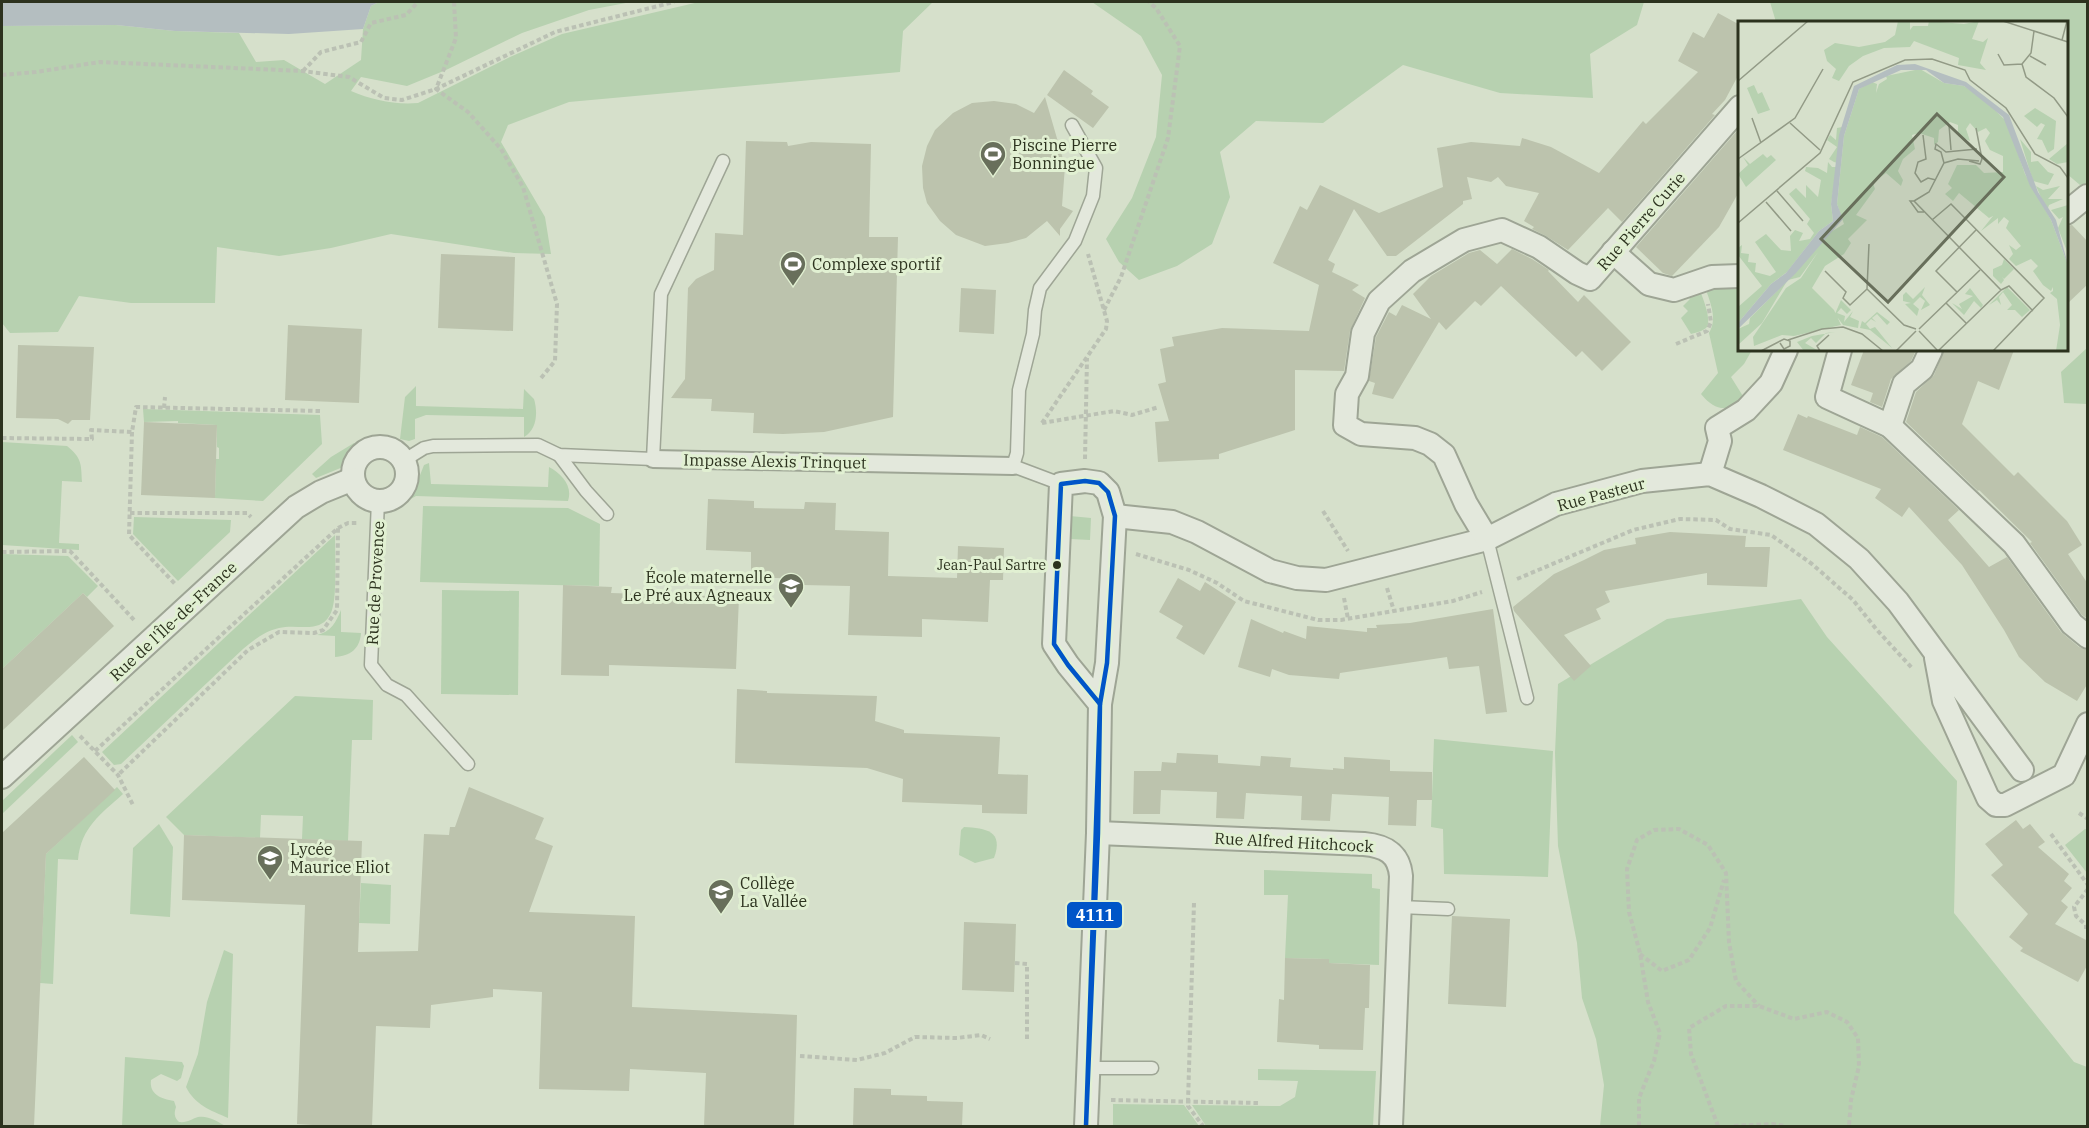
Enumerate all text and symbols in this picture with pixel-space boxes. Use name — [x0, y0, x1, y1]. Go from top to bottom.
inset map — [1738, 21, 2068, 351]
place label: Piscine Pierre Bonningue — [1012, 135, 1117, 173]
sports icon: Piscine Pierre Bonningue — [978, 139, 1008, 177]
street label: Rue Pierre Curie — [1593, 168, 1689, 274]
sports icon: Complexe sportif — [778, 249, 808, 287]
place label: Complexe sportif — [812, 254, 942, 274]
street label: Impasse Alexis Trinquet — [683, 449, 867, 473]
street label: Rue Pasteur — [1555, 473, 1647, 515]
street label: Rue de Provence — [362, 520, 388, 646]
place label: Jean-Paul Sartre — [937, 556, 1046, 574]
street label: Rue de l'Île-de-France — [105, 557, 241, 685]
marker: Jean-Paul Sartre — [1051, 559, 1063, 571]
place label: École maternelle Le Pré aux Agneaux — [624, 566, 772, 605]
school or university icon: École maternelle Le Pré aux Agneaux — [776, 571, 806, 609]
street label: Rue Alfred Hitchcock — [1214, 828, 1375, 856]
place label: Lycée Maurice Eliot — [290, 839, 390, 877]
school or university icon: Lycée Maurice Eliot — [255, 843, 285, 881]
place label: Collège La Vallée — [740, 873, 807, 911]
school or university icon: Collège La Vallée — [706, 877, 736, 915]
line badge: 4111 — [1066, 901, 1123, 929]
text: 4111 — [1076, 905, 1114, 925]

